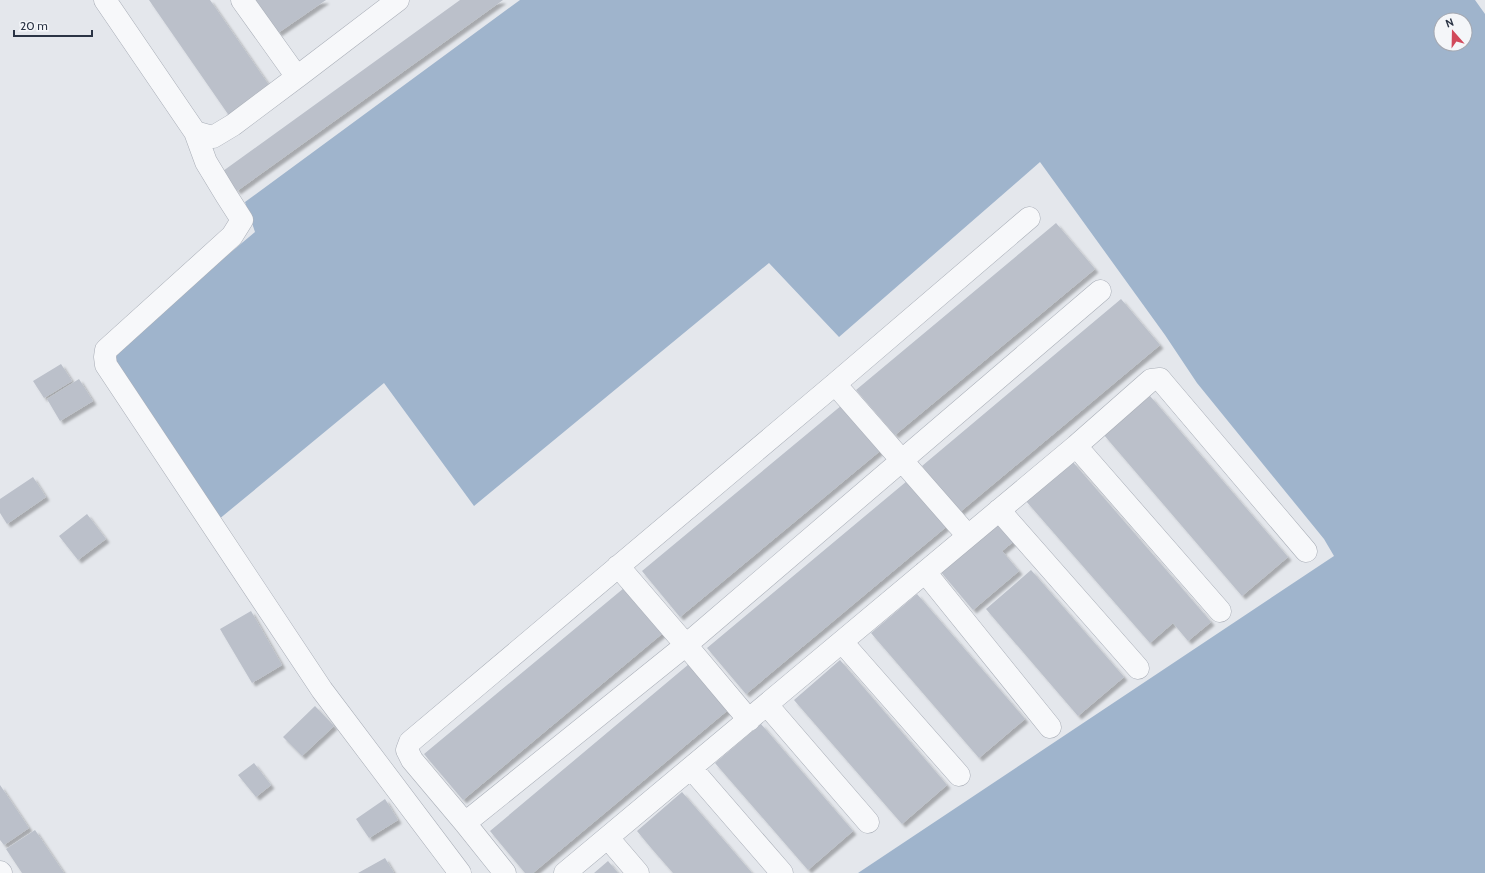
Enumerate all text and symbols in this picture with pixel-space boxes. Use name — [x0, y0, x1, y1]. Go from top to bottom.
scale bar — [14, 12, 92, 38]
north arrow — [1433, 12, 1473, 52]
text: N — [1444, 15, 1456, 31]
text: 20 m — [20, 18, 48, 33]

